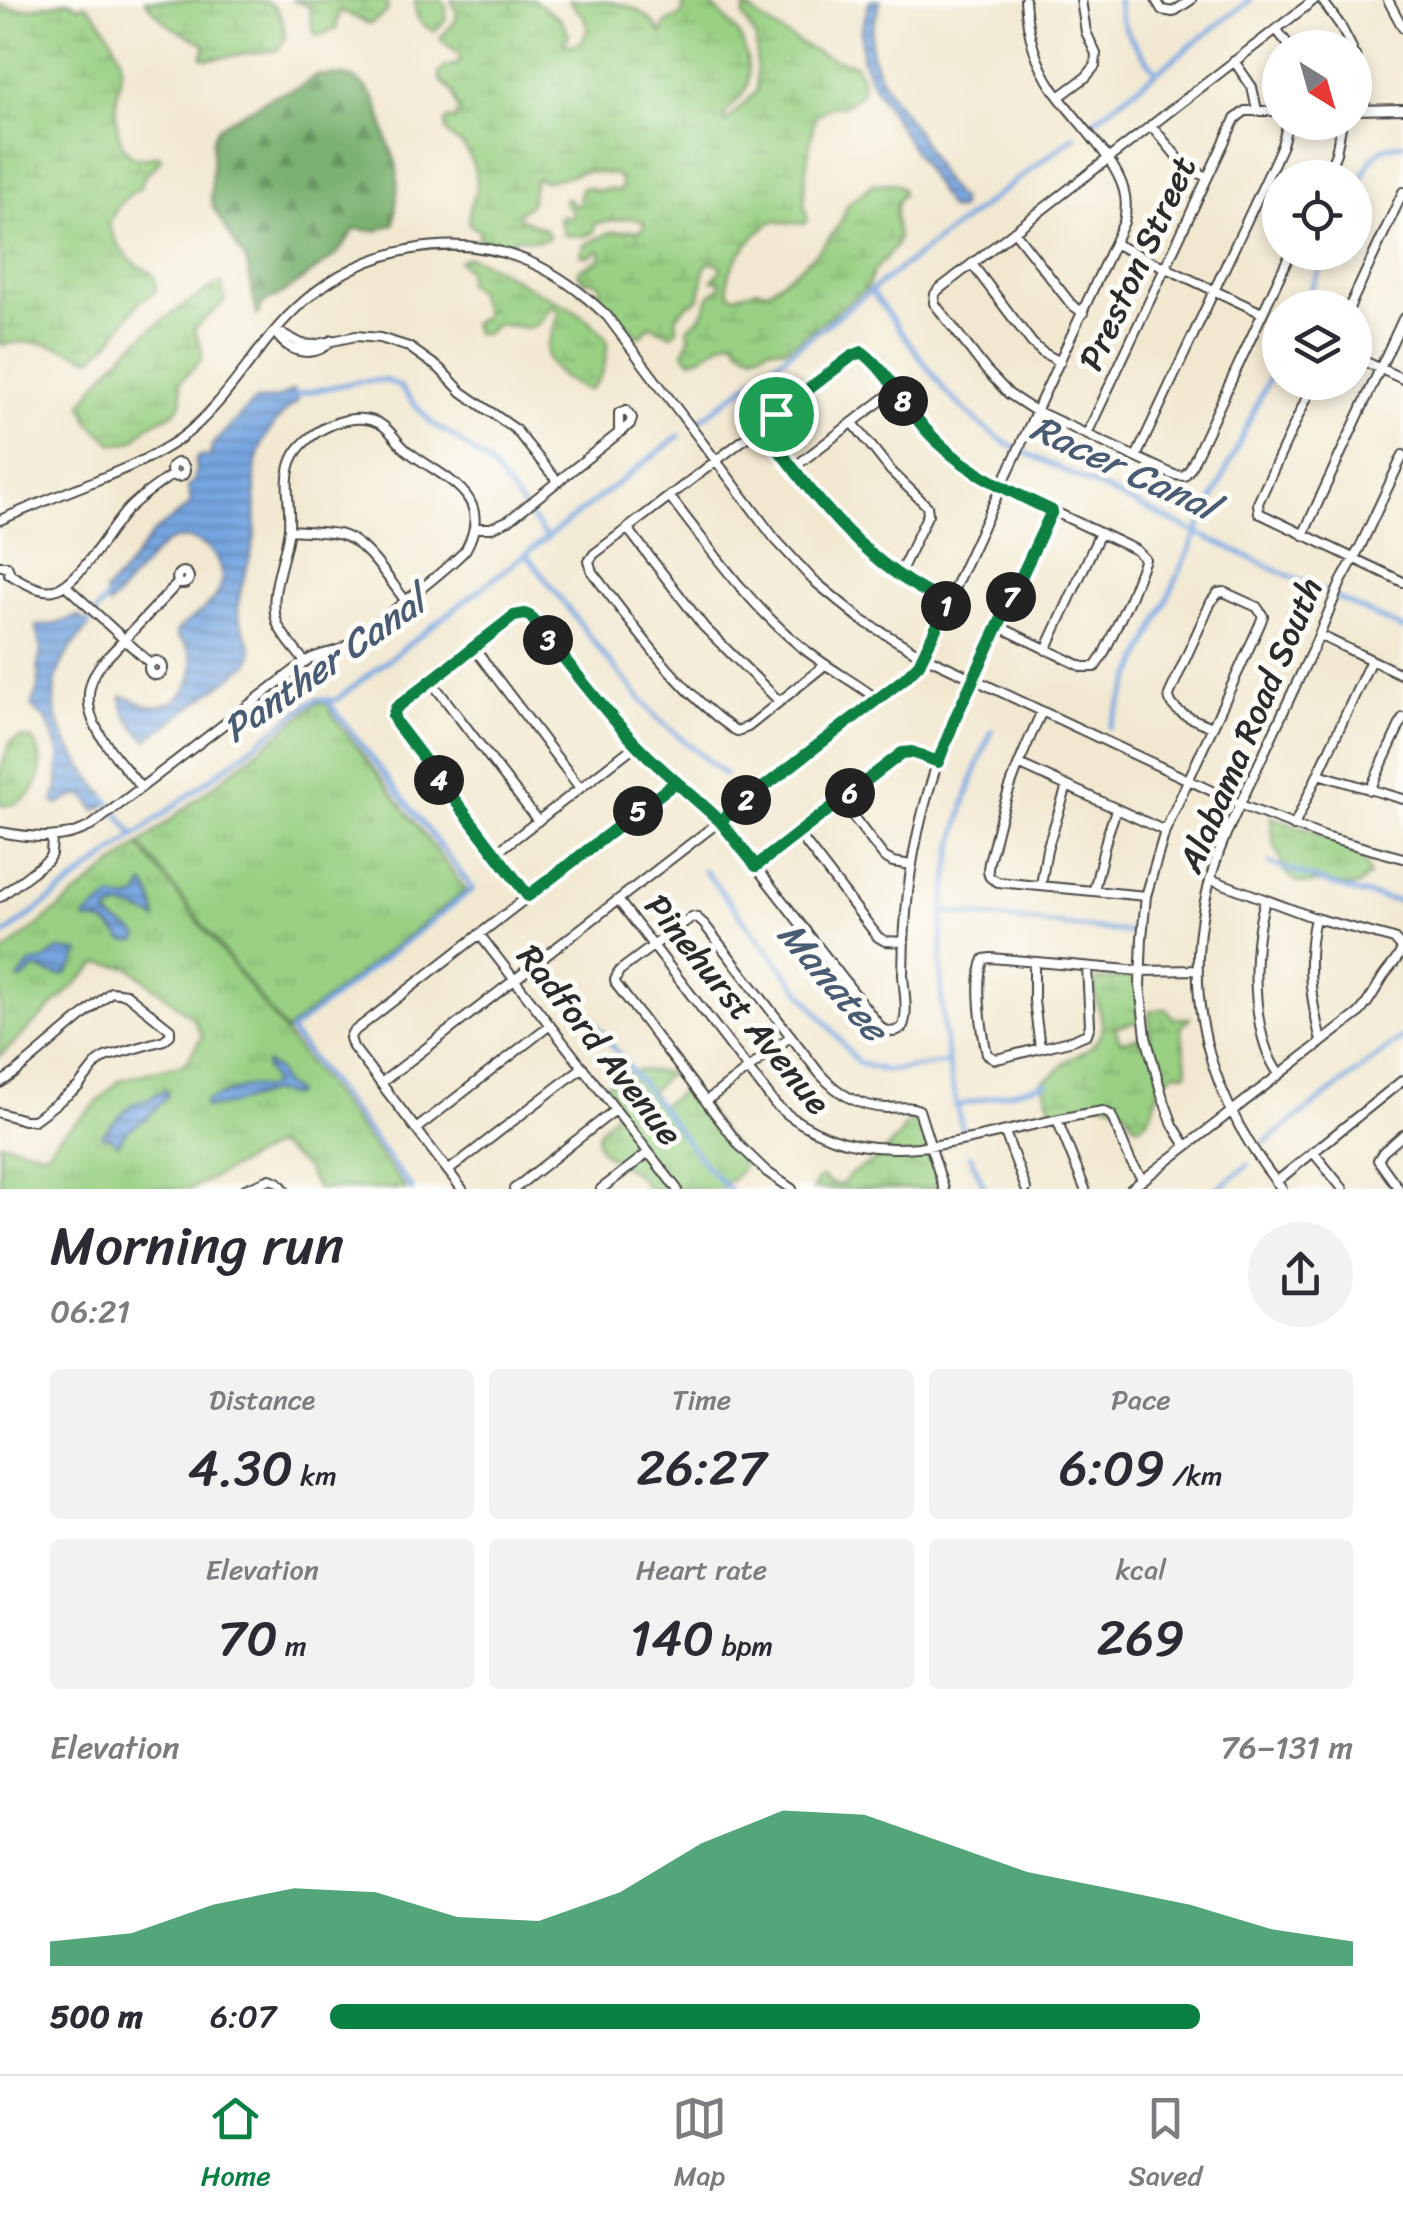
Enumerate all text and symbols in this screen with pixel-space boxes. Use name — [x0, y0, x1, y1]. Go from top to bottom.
north arrow — [1262, 30, 1372, 140]
map controls — [1262, 30, 1372, 400]
street label: Preston Street — [1060, 145, 1214, 381]
button: locate — [1262, 160, 1372, 270]
button: layers — [1262, 290, 1372, 400]
pin — [734, 372, 819, 457]
pin: 8 — [878, 376, 928, 426]
text: 8 — [895, 376, 911, 425]
icon: arrive — [749, 387, 804, 442]
water label: Racer Canal — [1019, 395, 1236, 543]
water label: Panther Canal — [208, 565, 447, 761]
street label: Alabama Road South — [1159, 567, 1340, 884]
pin: 7 — [986, 572, 1036, 622]
text: 7 — [1003, 572, 1019, 621]
pin: 1 — [921, 581, 971, 631]
text: 1 — [940, 581, 952, 630]
pin: 3 — [523, 615, 573, 665]
text: 3 — [540, 615, 556, 664]
pin: 4 — [414, 755, 464, 805]
text: 4 — [430, 755, 448, 804]
pin: 6 — [825, 768, 875, 818]
text: 6 — [842, 768, 858, 817]
pin: 2 — [721, 775, 771, 825]
text: 2 — [738, 775, 754, 824]
pin: 5 — [613, 786, 663, 836]
text: 5 — [629, 786, 647, 835]
street label: Pinehurst Avenue — [628, 879, 848, 1129]
water label: Manatee — [760, 905, 907, 1060]
street label: Radford Avenue — [500, 930, 700, 1160]
text: Morning run — [50, 1197, 344, 1294]
button: share — [1248, 1222, 1353, 1327]
text: 06:21 — [50, 1283, 130, 1340]
text: Distance — [209, 1375, 315, 1424]
text: Time — [672, 1375, 731, 1424]
text: Pace — [1111, 1375, 1171, 1424]
text: 4.30 — [188, 1424, 293, 1513]
text: 26:27 — [637, 1424, 766, 1513]
text: 6:09 — [1059, 1424, 1165, 1513]
text: km — [293, 1451, 337, 1500]
text: /km — [1165, 1451, 1223, 1500]
text: Elevation — [206, 1545, 319, 1594]
text: Heart rate — [636, 1545, 767, 1594]
text: kcal — [1115, 1545, 1166, 1594]
text: 70 — [218, 1594, 278, 1683]
text: 140 — [630, 1594, 714, 1683]
text: 269 — [1097, 1594, 1185, 1683]
text: m — [278, 1621, 307, 1670]
text: bpm — [714, 1621, 773, 1670]
text: Elevation — [50, 1719, 180, 1776]
text: 76–131 m — [1220, 1719, 1353, 1776]
text: 500 m — [50, 1988, 143, 2045]
text: 6:07 — [210, 1988, 276, 2045]
tab: Home — [201, 2091, 271, 2200]
tab: Map — [672, 2091, 727, 2200]
tab: Saved — [1128, 2091, 1202, 2200]

